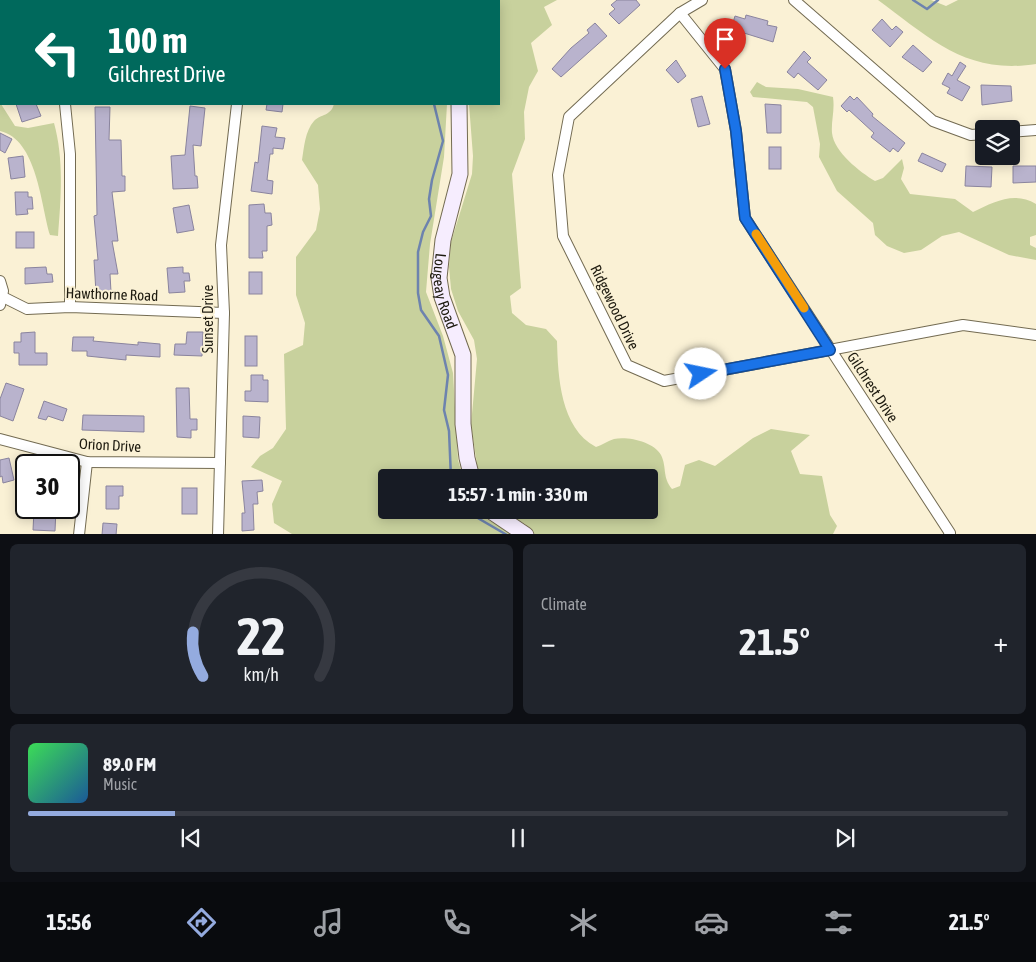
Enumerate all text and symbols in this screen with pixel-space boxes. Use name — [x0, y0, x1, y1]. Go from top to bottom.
pin — [704, 18, 746, 69]
icon: left — [25, 20, 90, 85]
text: 100 m — [108, 20, 187, 60]
icon: arrive — [711, 25, 739, 53]
text: Gilchrest Drive — [108, 61, 225, 87]
map controls — [975, 120, 1020, 165]
button: layers — [975, 120, 1020, 165]
street label: Lougeay Road — [430, 252, 461, 331]
street label: Ridgewood Drive — [587, 262, 643, 352]
street label: Hawthorne Road — [65, 284, 159, 304]
street label: Sunset Drive — [199, 285, 216, 353]
position arrow — [674, 347, 726, 399]
street label: Gilchrest Drive — [844, 349, 902, 425]
street label: Orion Drive — [79, 435, 142, 455]
speed limit sign: 30 — [15, 454, 80, 519]
text: 15:57 · 1 min · 330 m — [448, 483, 588, 505]
text: Climate — [541, 595, 587, 613]
text: 22 — [237, 606, 286, 666]
text: 21.5° — [739, 620, 810, 663]
text: − — [541, 626, 556, 658]
text: + — [993, 626, 1008, 658]
text: km/h — [244, 664, 279, 685]
text: 89.0 FM — [103, 753, 156, 775]
text: Music — [103, 775, 137, 793]
icon: previous — [177, 824, 205, 852]
icon: pause — [504, 824, 532, 852]
icon: next — [831, 824, 859, 852]
icon: directions — [184, 905, 219, 940]
icon: music — [311, 905, 346, 940]
icon: phone — [439, 905, 474, 940]
icon: climate — [566, 905, 601, 940]
icon: car — [694, 905, 729, 940]
icon: filters — [821, 905, 856, 940]
text: 15:56 — [46, 909, 92, 935]
text: 21.5° — [949, 909, 990, 935]

